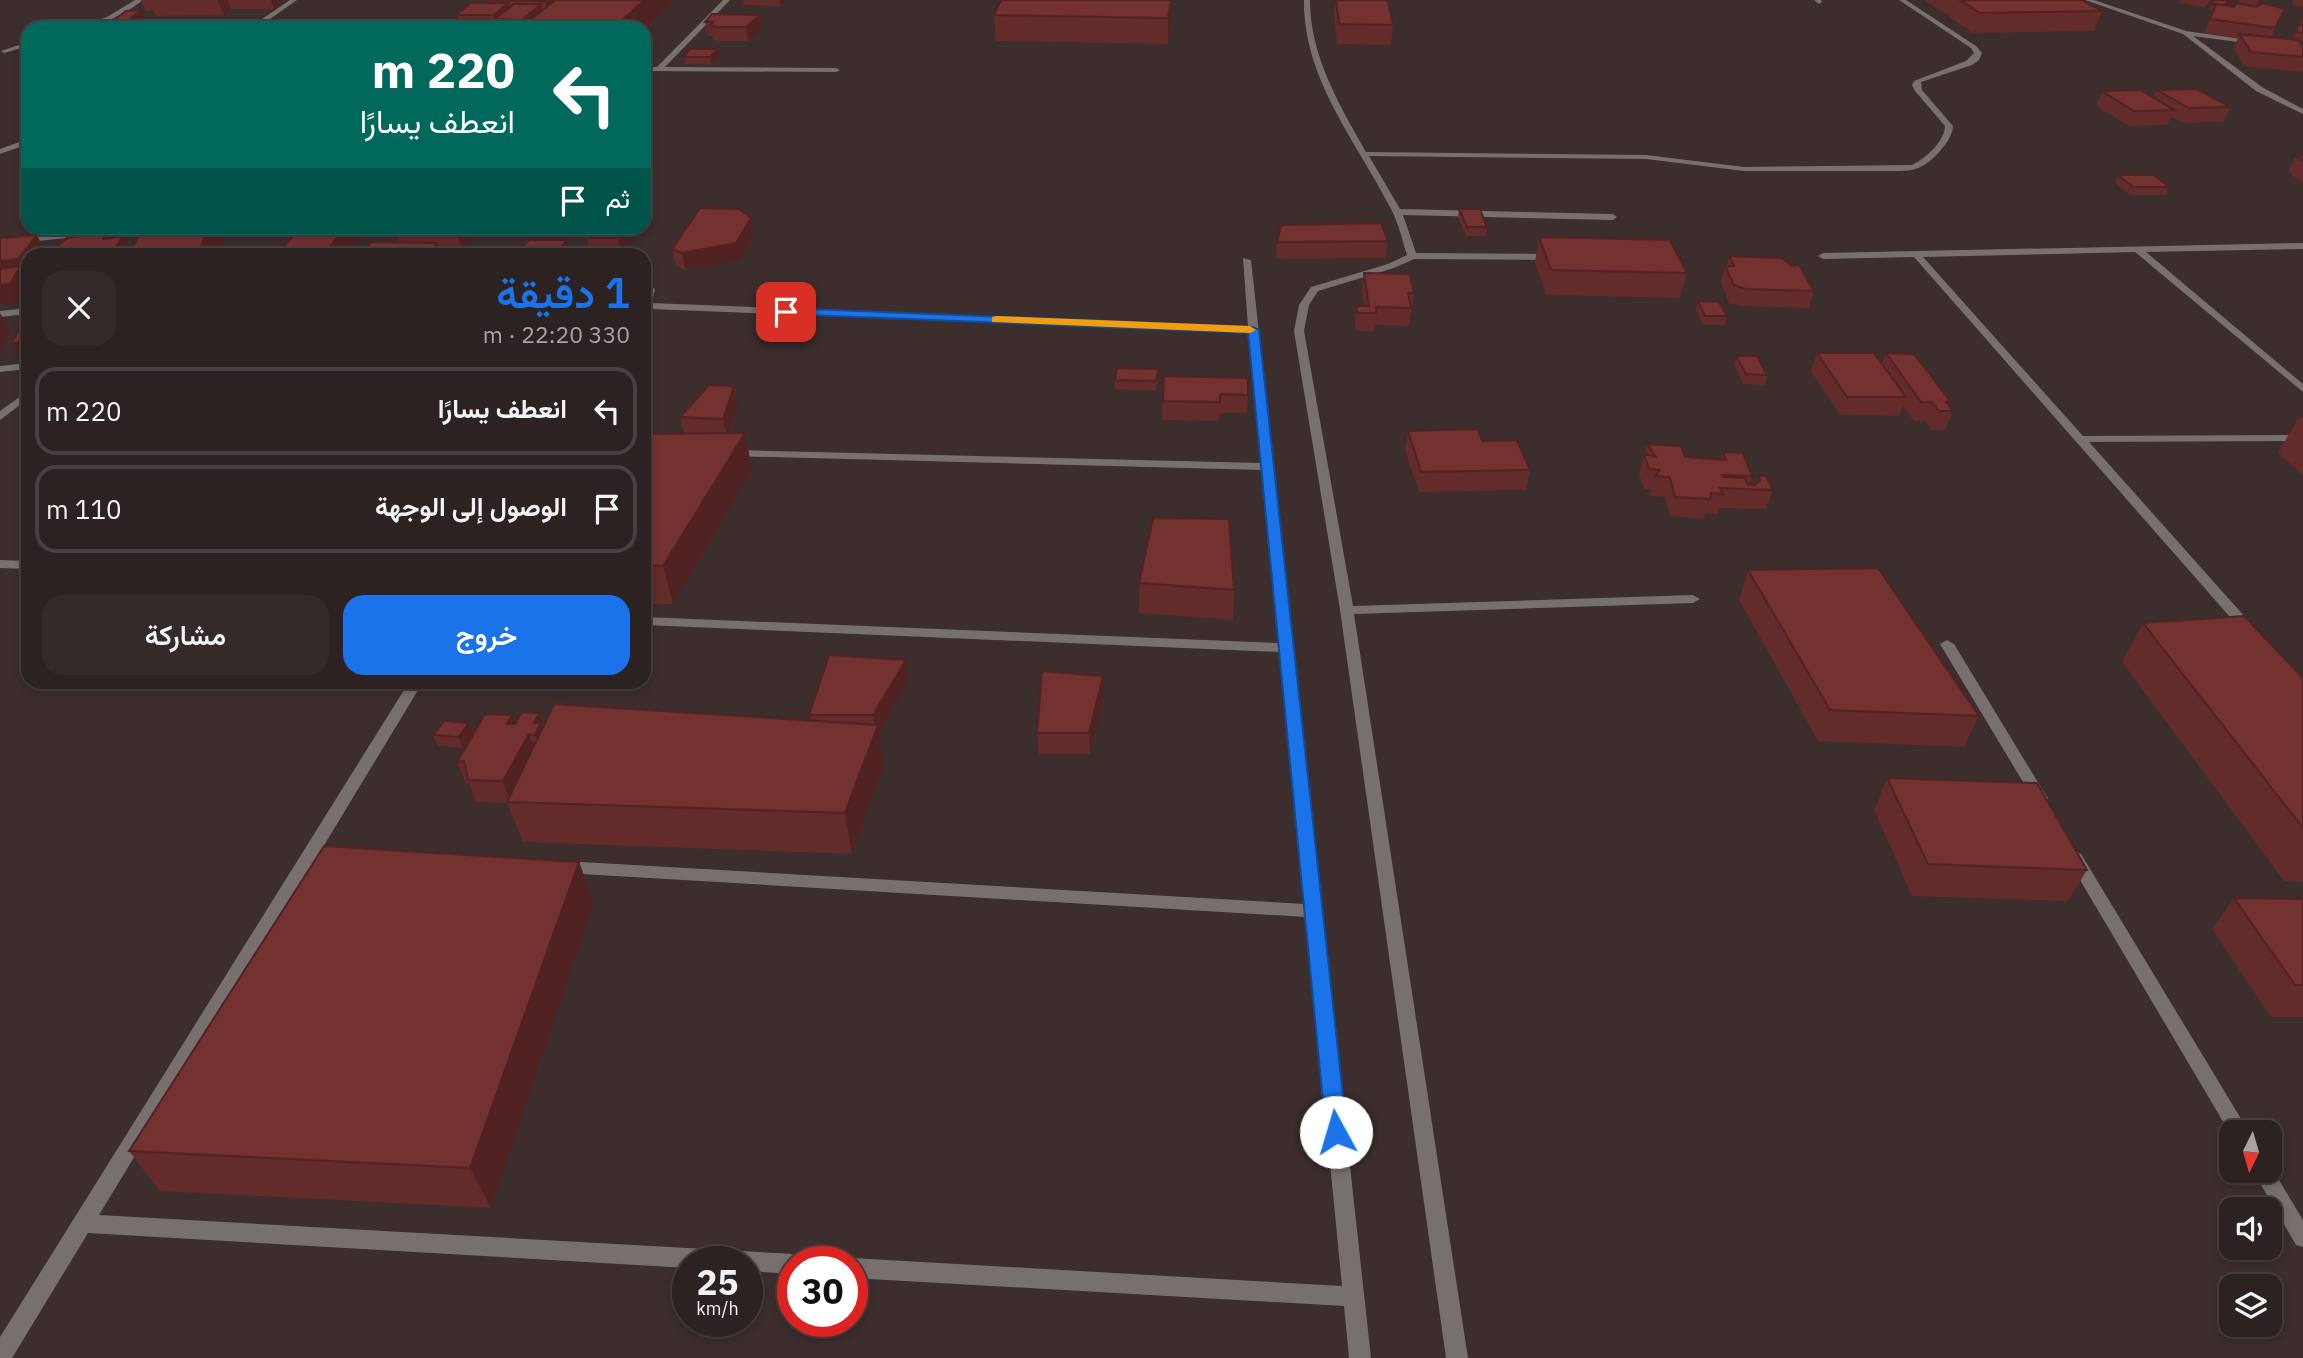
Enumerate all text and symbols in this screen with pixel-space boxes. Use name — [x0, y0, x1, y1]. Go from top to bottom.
text: 220 m — [371, 38, 515, 101]
icon: left — [539, 49, 630, 140]
text: انعطف يسارًا — [360, 100, 515, 142]
text: ثم — [606, 181, 630, 215]
icon: arrive — [554, 182, 592, 220]
text: 1 دقيقة — [496, 265, 630, 320]
button: close — [42, 271, 116, 345]
pin — [756, 282, 816, 342]
icon: arrive — [767, 293, 805, 331]
text: 330 m · 22:20 — [483, 319, 630, 349]
text: انعطف يسارًا — [438, 391, 567, 425]
icon: left — [588, 392, 626, 430]
text: 220 m — [46, 394, 122, 428]
text: الوصول إلى الوجهة — [375, 489, 567, 523]
icon: arrive — [588, 490, 626, 528]
text: 110 m — [46, 492, 122, 526]
button: مشاركة — [42, 595, 329, 675]
button: خروج — [343, 595, 630, 675]
position arrow — [1299, 1095, 1373, 1169]
north arrow — [2219, 1120, 2282, 1183]
map controls — [2219, 1120, 2282, 1337]
button: sound — [2219, 1197, 2282, 1260]
speed limit sign: 30 — [777, 1246, 868, 1337]
text: 25 — [696, 1259, 739, 1305]
button: layers — [2219, 1274, 2282, 1337]
text: km/h — [696, 1297, 739, 1320]

